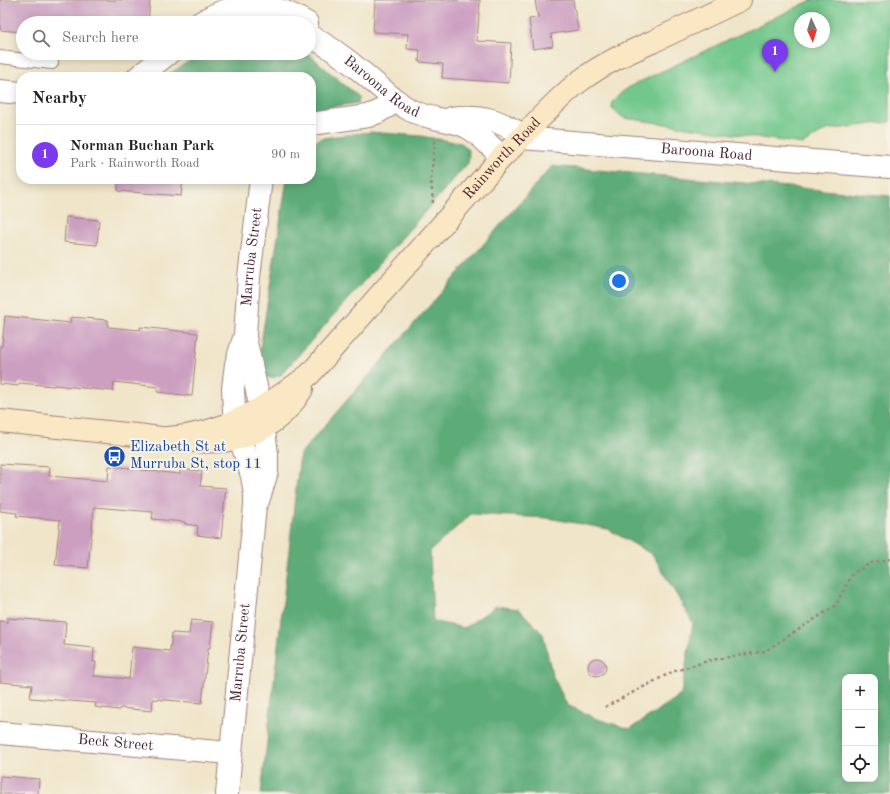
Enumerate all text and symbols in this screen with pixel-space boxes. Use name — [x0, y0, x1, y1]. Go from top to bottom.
north arrow — [794, 12, 830, 48]
search box — [16, 16, 316, 60]
icon: search — [30, 27, 52, 49]
text: Search here — [62, 31, 139, 46]
pin: 1 — [762, 39, 788, 72]
street label: Baroona Road — [341, 53, 422, 121]
text: Nearby — [32, 90, 87, 107]
street label: Rainworth Road — [461, 115, 544, 202]
text: Norman Buchan Park — [70, 139, 215, 154]
street label: Baroona Road — [660, 141, 753, 164]
text: 1 — [41, 148, 49, 161]
text: 90 m — [271, 148, 300, 161]
text: Park · Rainworth Road — [70, 157, 199, 170]
street label: Marruba Street — [239, 207, 265, 307]
your location — [609, 271, 629, 291]
place label: Elizabeth St at Murruba St, stop 11 — [130, 440, 262, 472]
bus stop icon: Elizabeth St at Murruba St, stop 11 — [102, 443, 128, 469]
street label: Marruba Street — [228, 602, 253, 703]
map controls — [842, 674, 878, 782]
button: + — [842, 674, 878, 710]
button: − — [842, 710, 878, 746]
street label: Beck Street — [77, 732, 154, 754]
button: locate — [842, 746, 878, 782]

